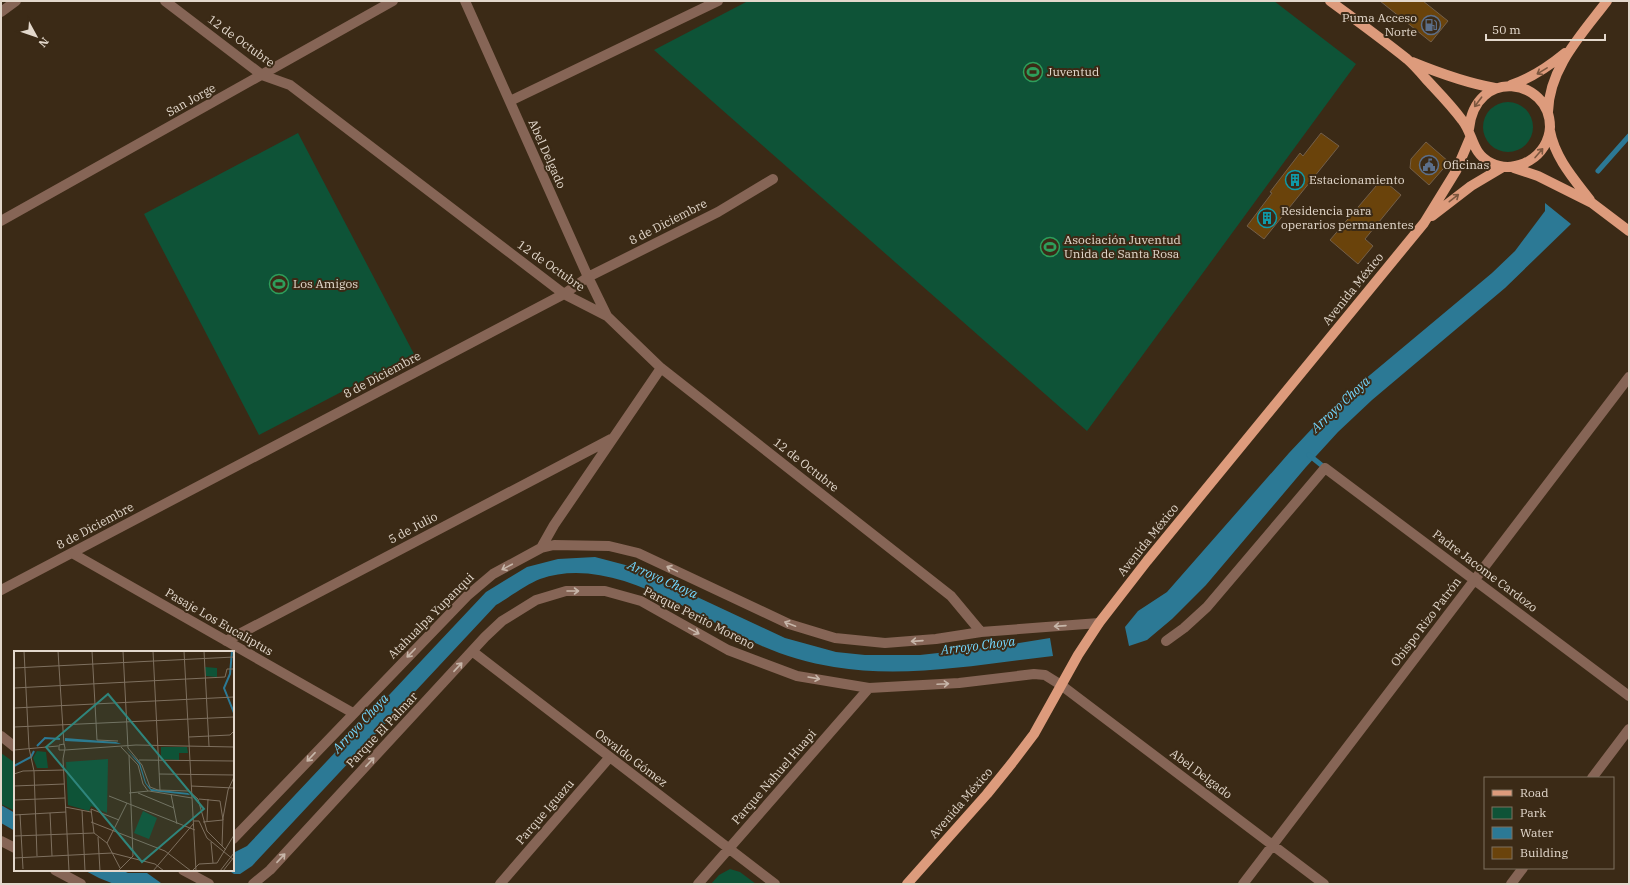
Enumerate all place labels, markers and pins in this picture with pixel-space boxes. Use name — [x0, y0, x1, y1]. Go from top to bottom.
place label: Puma Acceso Norte — [1342, 10, 1417, 39]
fuel station icon: Puma Acceso Norte — [1420, 14, 1442, 36]
sports icon: Juventud — [1022, 61, 1044, 83]
place label: Juventud — [1047, 64, 1099, 79]
public building icon: Oficinas — [1418, 154, 1440, 176]
place label: Oficinas — [1443, 157, 1489, 172]
building icon: Estacionamiento — [1284, 169, 1306, 191]
place label: Estacionamiento — [1309, 172, 1405, 187]
place label: Residencia para operarios permanentes — [1281, 203, 1414, 232]
building icon: Residencia para operarios permanentes — [1256, 207, 1278, 229]
place label: Asociación Juventud Unida de Santa Rosa — [1064, 232, 1181, 261]
sports icon: Asociación Juventud Unida de Santa Rosa — [1039, 236, 1061, 258]
sports icon: Los Amigos — [268, 273, 290, 295]
place label: Los Amigos — [293, 276, 358, 291]

